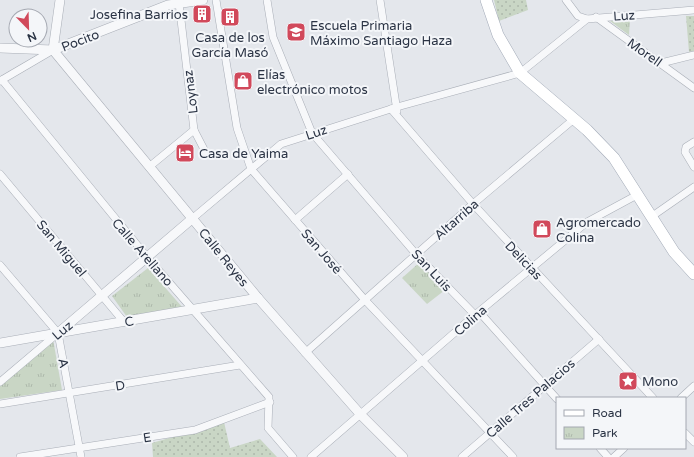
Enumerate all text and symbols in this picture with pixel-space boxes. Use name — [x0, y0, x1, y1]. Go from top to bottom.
building icon: Josefina Barrios — [191, 3, 213, 25]
building icon: Casa de los García Masó — [219, 6, 241, 28]
place label: Josefina Barrios — [90, 7, 188, 23]
street label: Luz — [613, 7, 636, 25]
north arrow — [8, 8, 48, 48]
place label: Escuela Primaria Máximo Santiago Haza — [310, 18, 452, 49]
school or university icon: Escuela Primaria Máximo Santiago Haza — [285, 21, 307, 43]
street label: Pocito — [59, 26, 102, 55]
text: N — [25, 29, 38, 44]
place label: Casa de los García Masó — [192, 30, 268, 61]
street label: Morell — [624, 35, 665, 71]
place label: Elías electrónico motos — [257, 67, 368, 98]
street label: Loynaz — [180, 69, 202, 115]
shop icon: Elías electrónico motos — [232, 70, 254, 92]
street label: Luz — [303, 122, 329, 144]
hotel icon: Casa de Yaima — [174, 142, 196, 164]
place label: Casa de Yaima — [199, 146, 288, 162]
street label: Altarriba — [431, 196, 482, 243]
street label: Calle Arellano — [108, 215, 176, 290]
place label: Agromercado Colina — [556, 215, 641, 246]
street label: San Miguel — [33, 217, 90, 280]
shop icon: Agromercado Colina — [531, 218, 553, 240]
street label: Calle Reyes — [195, 225, 252, 290]
street label: San José — [297, 226, 345, 277]
street label: Delicias — [501, 238, 545, 283]
street label: San Luis — [408, 246, 455, 295]
street label: Colina — [451, 302, 490, 339]
street label: C — [123, 313, 135, 331]
street label: Luz — [49, 318, 76, 344]
street label: Calle Tres Palacios — [483, 356, 579, 442]
street label: A — [54, 357, 72, 370]
place icon: Mono — [617, 370, 639, 392]
place label: Mono — [642, 374, 678, 390]
street label: D — [114, 377, 126, 395]
legend — [556, 397, 686, 449]
text: Road — [592, 406, 622, 420]
text: Park — [592, 426, 618, 440]
street label: E — [142, 429, 153, 447]

